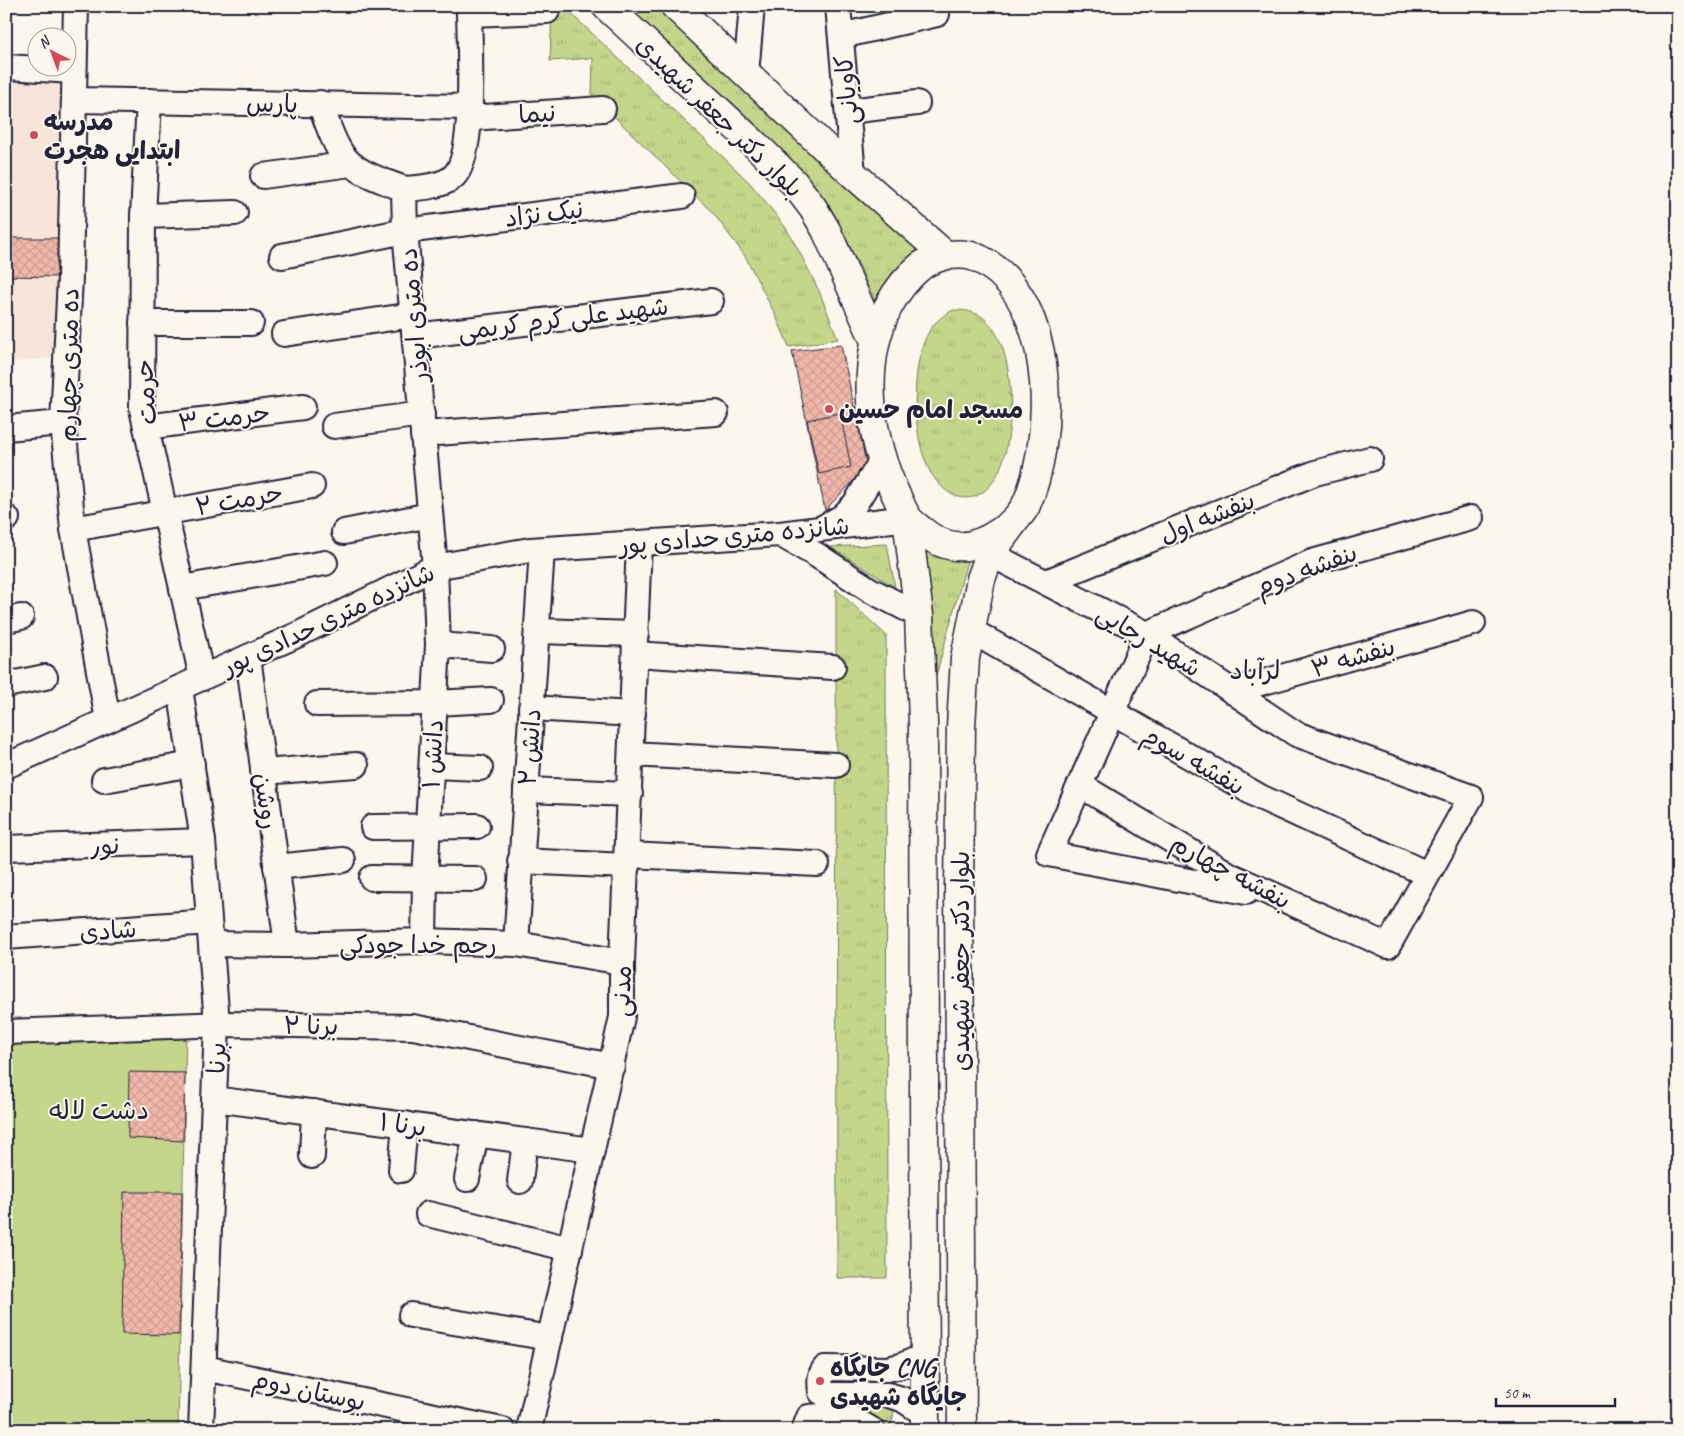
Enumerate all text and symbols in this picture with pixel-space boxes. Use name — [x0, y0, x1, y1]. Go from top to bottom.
north arrow — [28, 28, 78, 78]
street label: بلوار دکتر جعفر شهیدی — [629, 29, 810, 205]
text: N — [35, 32, 54, 52]
street label: کاویانی — [828, 54, 866, 126]
street label: پارس — [246, 88, 298, 120]
street label: نیما — [517, 97, 557, 131]
place label: مدرسه ابتدایی هجرت — [44, 106, 180, 167]
marker: مدرسه ابتدایی هجرت — [28, 129, 40, 141]
street label: نیک نژاد — [503, 193, 585, 235]
street label: ده متری ابوذر — [392, 246, 436, 385]
street label: ده متری چهارم — [52, 288, 88, 442]
street label: شهید علی کرم کریمی — [456, 290, 671, 351]
street label: حرمت — [128, 358, 164, 426]
place label: مسجد امام حسین — [839, 394, 1023, 428]
street label: حرمت ۳ — [176, 396, 272, 439]
marker: مسجد امام حسین — [823, 403, 835, 415]
street label: حرمت ۲ — [193, 477, 286, 523]
street label: بنفشه اول — [1155, 484, 1260, 552]
street label: شانزده متری حدادی پور — [616, 510, 851, 562]
street label: بنفشه دوم — [1251, 537, 1363, 606]
street label: شانزده متری حدادی پور — [215, 557, 440, 684]
street label: شهید رجایی — [1090, 597, 1207, 685]
street label: بنفشه ۳ — [1307, 631, 1399, 685]
district label: لرآباد — [1229, 654, 1281, 687]
street label: دانش ۲ — [511, 707, 549, 787]
street label: دانش ۱ — [415, 719, 451, 790]
street label: بنفشه سوم — [1135, 719, 1250, 806]
street label: روشن — [246, 771, 286, 832]
street label: بنفشه چهارم — [1164, 827, 1296, 919]
street label: نور — [89, 830, 120, 863]
street label: بلوار دکتر جعفر شهیدی — [945, 851, 977, 1071]
street label: شادی — [78, 913, 138, 949]
street label: رحم خدا جودکی — [339, 929, 497, 963]
street label: مدنی — [605, 965, 639, 1018]
street label: برنا ۲ — [283, 1010, 339, 1042]
street label: برنا — [200, 1042, 234, 1074]
district label: دشت لاله — [49, 1094, 149, 1127]
street label: برنا ۱ — [377, 1106, 428, 1144]
place label: جایگاه CNG جایگاه شهیدی — [830, 1352, 967, 1413]
street label: بوستان دوم — [249, 1363, 368, 1422]
marker: جایگاه CNG جایگاه شهیدی — [814, 1375, 826, 1387]
scale bar — [1496, 1376, 1615, 1408]
text: 50 m — [1504, 1384, 1531, 1403]

